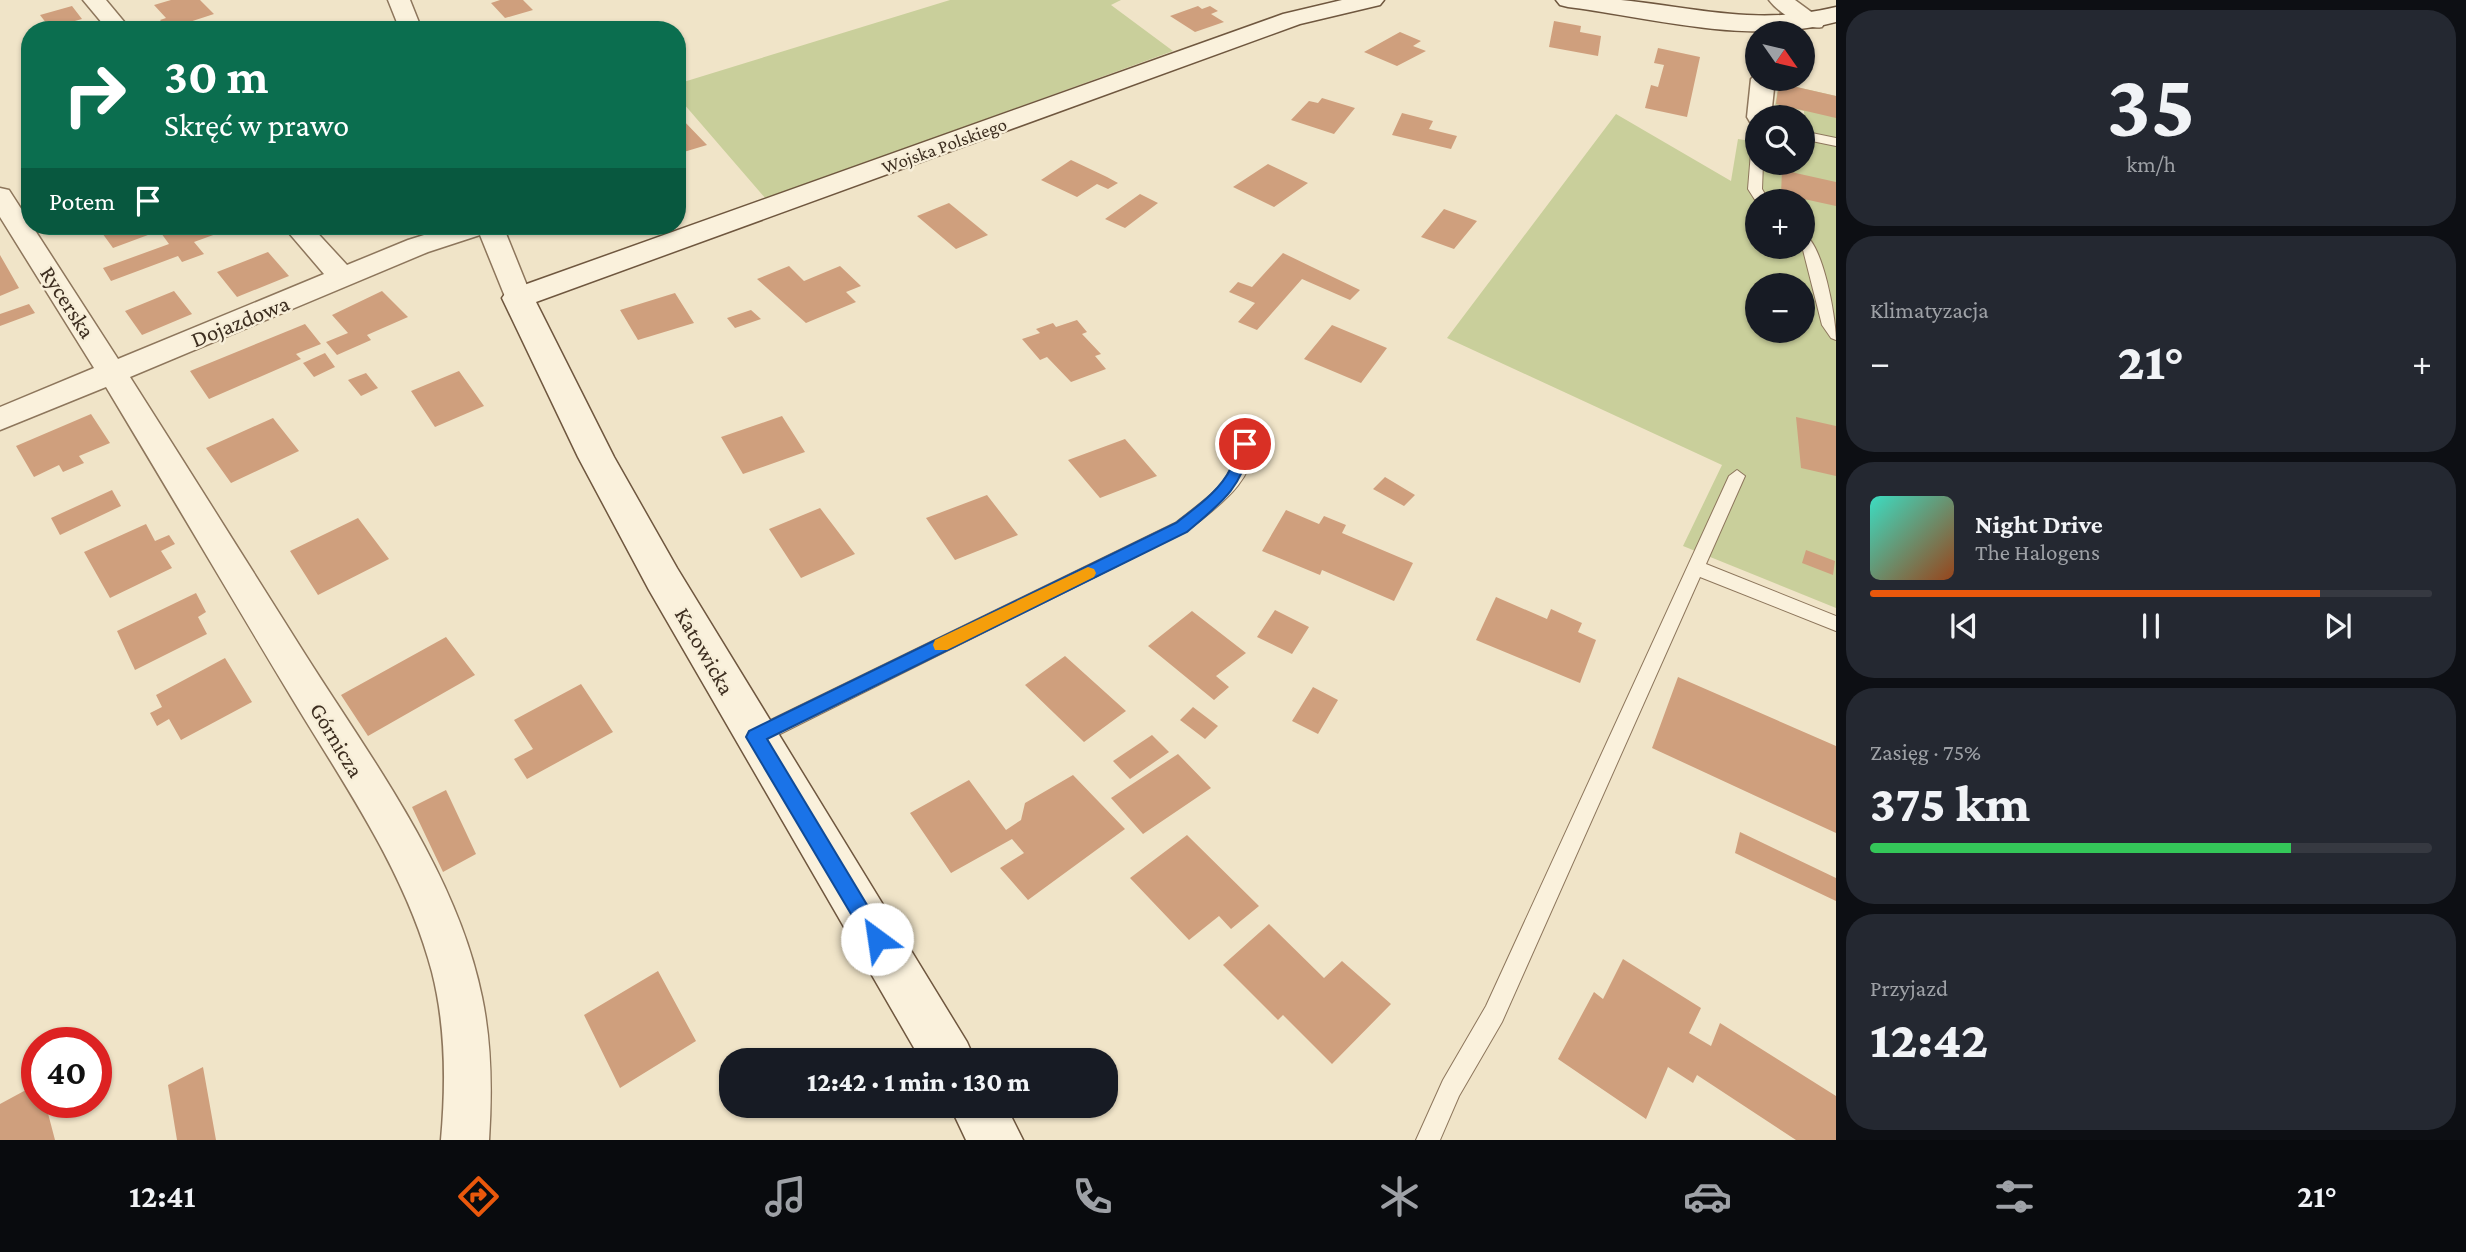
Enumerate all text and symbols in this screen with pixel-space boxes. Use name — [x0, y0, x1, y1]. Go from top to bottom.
north arrow — [1745, 21, 1815, 91]
map controls — [1745, 21, 1815, 343]
icon: right — [49, 49, 140, 140]
text: 30 m — [164, 49, 269, 104]
text: 35 — [2106, 54, 2196, 156]
button: search — [1745, 105, 1815, 175]
text: Skręć w prawo — [164, 107, 349, 143]
street label: Wojska Polskiego — [879, 113, 1010, 179]
text: km/h — [2126, 151, 2176, 177]
icon: arrive — [129, 182, 167, 220]
text: Potem — [49, 187, 115, 216]
button: + — [1745, 189, 1815, 259]
street label: Rycerska — [35, 261, 101, 343]
button: − — [1745, 273, 1815, 343]
street label: Dojazdowa — [187, 289, 293, 352]
text: Klimatyzacja — [1870, 297, 1989, 323]
text: 21° — [2118, 332, 2184, 390]
text: − — [1870, 341, 1890, 383]
text: + — [2412, 341, 2432, 383]
pin — [1215, 414, 1275, 474]
icon: arrive — [1226, 425, 1264, 463]
text: Night Drive — [1975, 510, 2103, 539]
text: The Halogens — [1975, 539, 2100, 565]
street label: Katowicka — [670, 603, 741, 700]
icon: previous — [1945, 607, 1983, 645]
icon: pause — [2132, 607, 2170, 645]
icon: next — [2319, 607, 2357, 645]
street label: Górnicza — [305, 698, 370, 782]
text: Zasięg · 75% — [1870, 739, 1981, 765]
text: 375 km — [1870, 774, 2030, 832]
position arrow — [840, 902, 914, 976]
text: Przyjazd — [1870, 975, 1948, 1001]
text: 12:42 — [1870, 1010, 1988, 1068]
speed limit sign: 40 — [21, 1027, 112, 1118]
text: 12:42 · 1 min · 130 m — [807, 1068, 1030, 1097]
icon: directions — [454, 1172, 503, 1221]
icon: music — [761, 1172, 810, 1221]
icon: phone — [1068, 1172, 1117, 1221]
icon: climate — [1375, 1172, 1424, 1221]
icon: car — [1683, 1172, 1732, 1221]
icon: filters — [1990, 1172, 2039, 1221]
text: 12:41 — [129, 1178, 196, 1214]
text: 21° — [2297, 1178, 2337, 1214]

